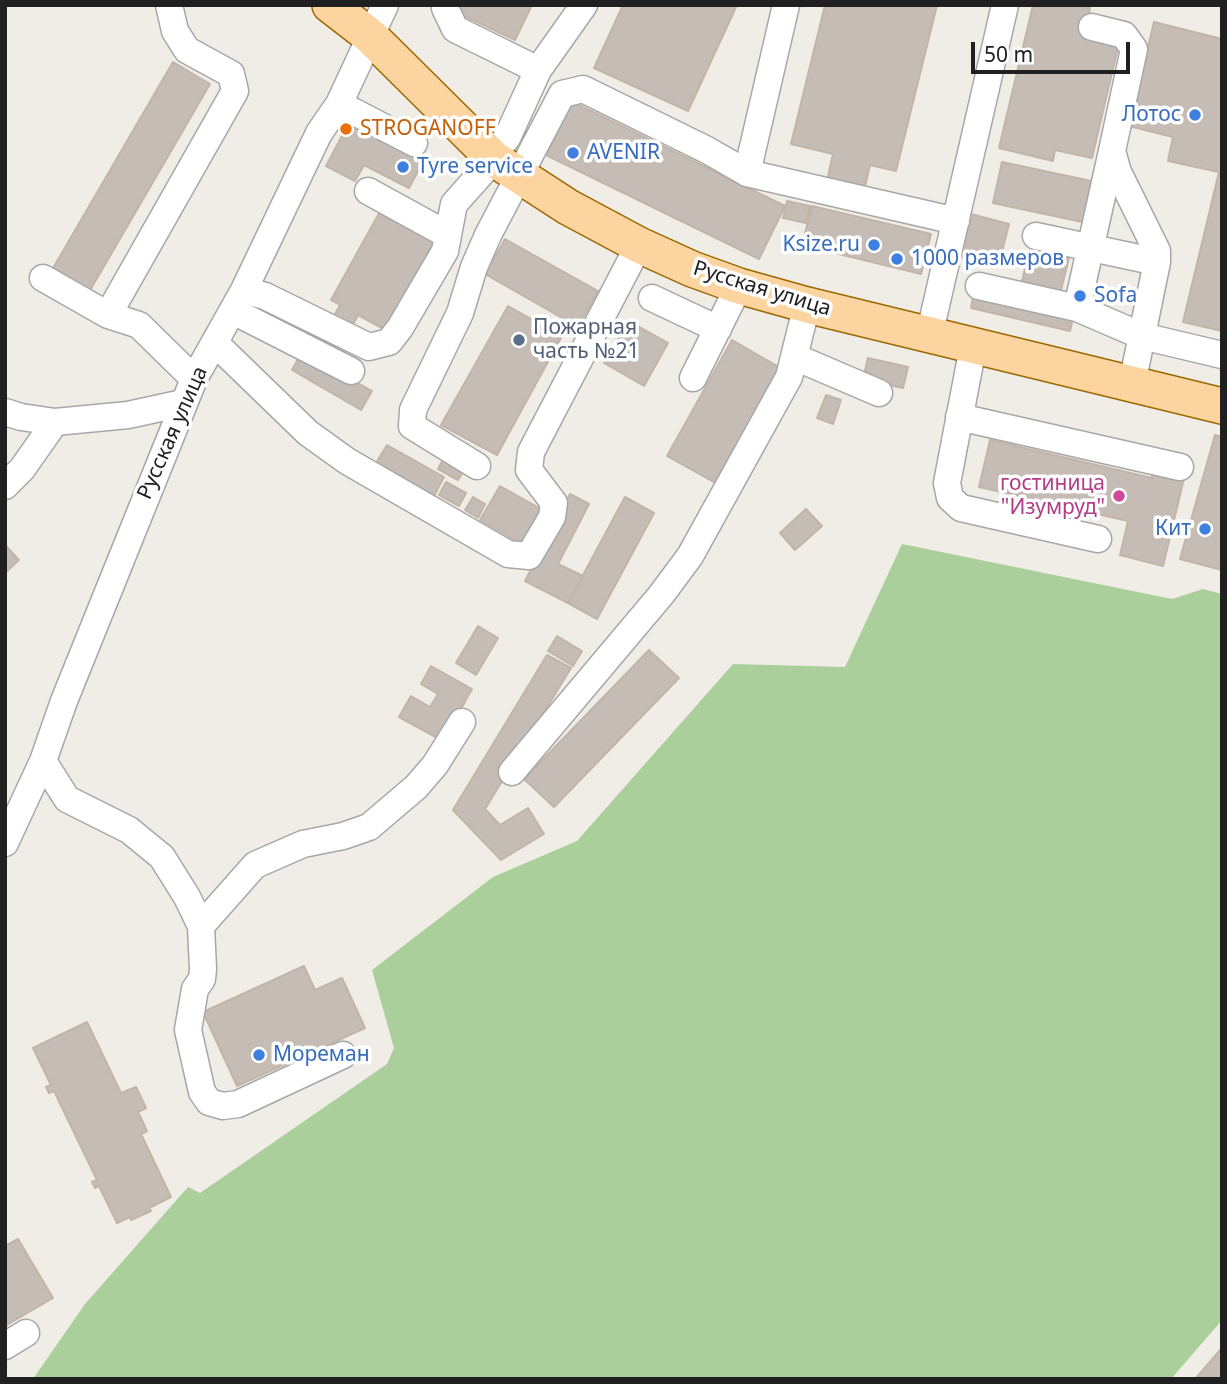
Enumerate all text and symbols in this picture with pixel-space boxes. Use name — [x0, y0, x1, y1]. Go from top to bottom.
scale bar — [975, 28, 1134, 72]
text: 50 m — [984, 40, 1033, 68]
place label: Лотос — [1122, 102, 1181, 128]
marker: Лотос — [1187, 107, 1203, 123]
place label: STROGANOFF — [360, 116, 496, 142]
marker: STROGANOFF — [338, 121, 354, 137]
place label: AVENIR — [587, 140, 660, 166]
marker: AVENIR — [565, 145, 581, 161]
place label: Tyre service — [417, 154, 533, 180]
marker: Tyre service — [395, 159, 411, 175]
place label: Ksize.ru — [783, 232, 860, 258]
marker: Ksize.ru — [866, 237, 882, 253]
place label: 1000 размеров — [911, 246, 1064, 272]
marker: 1000 размеров — [889, 251, 905, 267]
street label: Русская улица — [690, 256, 834, 322]
place label: Sofa — [1094, 283, 1137, 309]
marker: Sofa — [1072, 288, 1088, 304]
place label: Пожарная часть №21 — [533, 315, 640, 365]
marker: Пожарная часть №21 — [511, 332, 527, 348]
street label: Русская улица — [132, 363, 214, 503]
place label: гостиница "Изумруд" — [1000, 471, 1105, 521]
marker: гостиница "Изумруд" — [1111, 488, 1127, 504]
place label: Кит — [1155, 516, 1191, 542]
marker: Кит — [1197, 521, 1213, 537]
place label: Мореман — [273, 1042, 370, 1068]
marker: Мореман — [251, 1047, 267, 1063]

